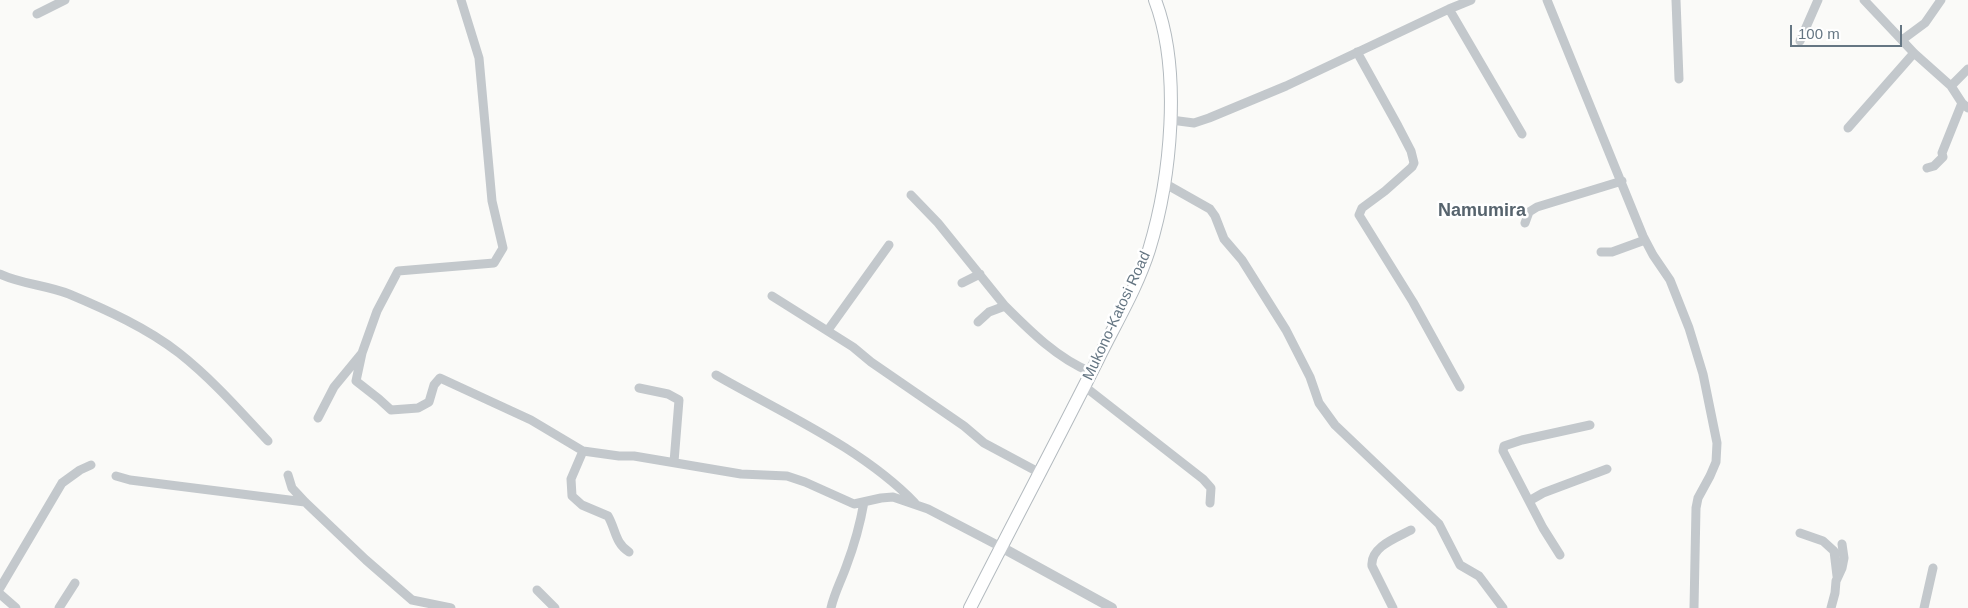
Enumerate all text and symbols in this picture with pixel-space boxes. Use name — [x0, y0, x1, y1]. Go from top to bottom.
scale bar — [1793, 15, 1906, 47]
text: 100 m — [1798, 25, 1840, 42]
district label: Namumira — [1438, 200, 1526, 222]
street label: Mukono-Katosi Road — [1079, 249, 1155, 383]

